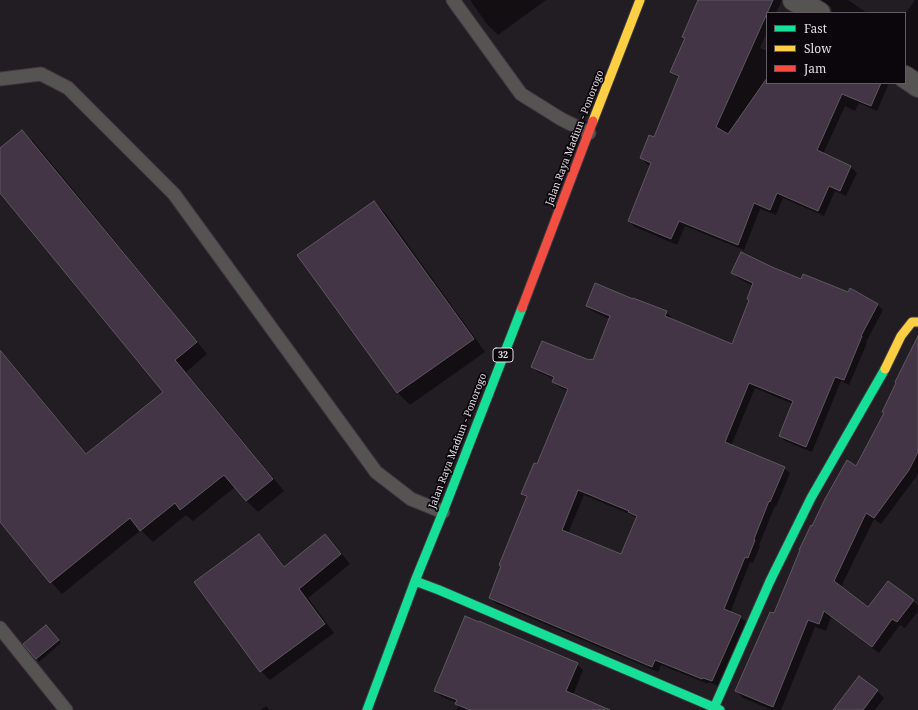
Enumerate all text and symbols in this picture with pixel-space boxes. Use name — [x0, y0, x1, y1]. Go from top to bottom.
legend — [766, 12, 906, 84]
text: Fast — [804, 20, 827, 37]
text: Slow — [804, 40, 832, 57]
text: Jam — [804, 60, 826, 77]
street label: Jalan Raya Madiun - Ponorogo — [544, 69, 606, 207]
road number: 32 — [493, 348, 513, 362]
street label: Jalan Raya Madiun - Ponorogo — [427, 372, 489, 510]

